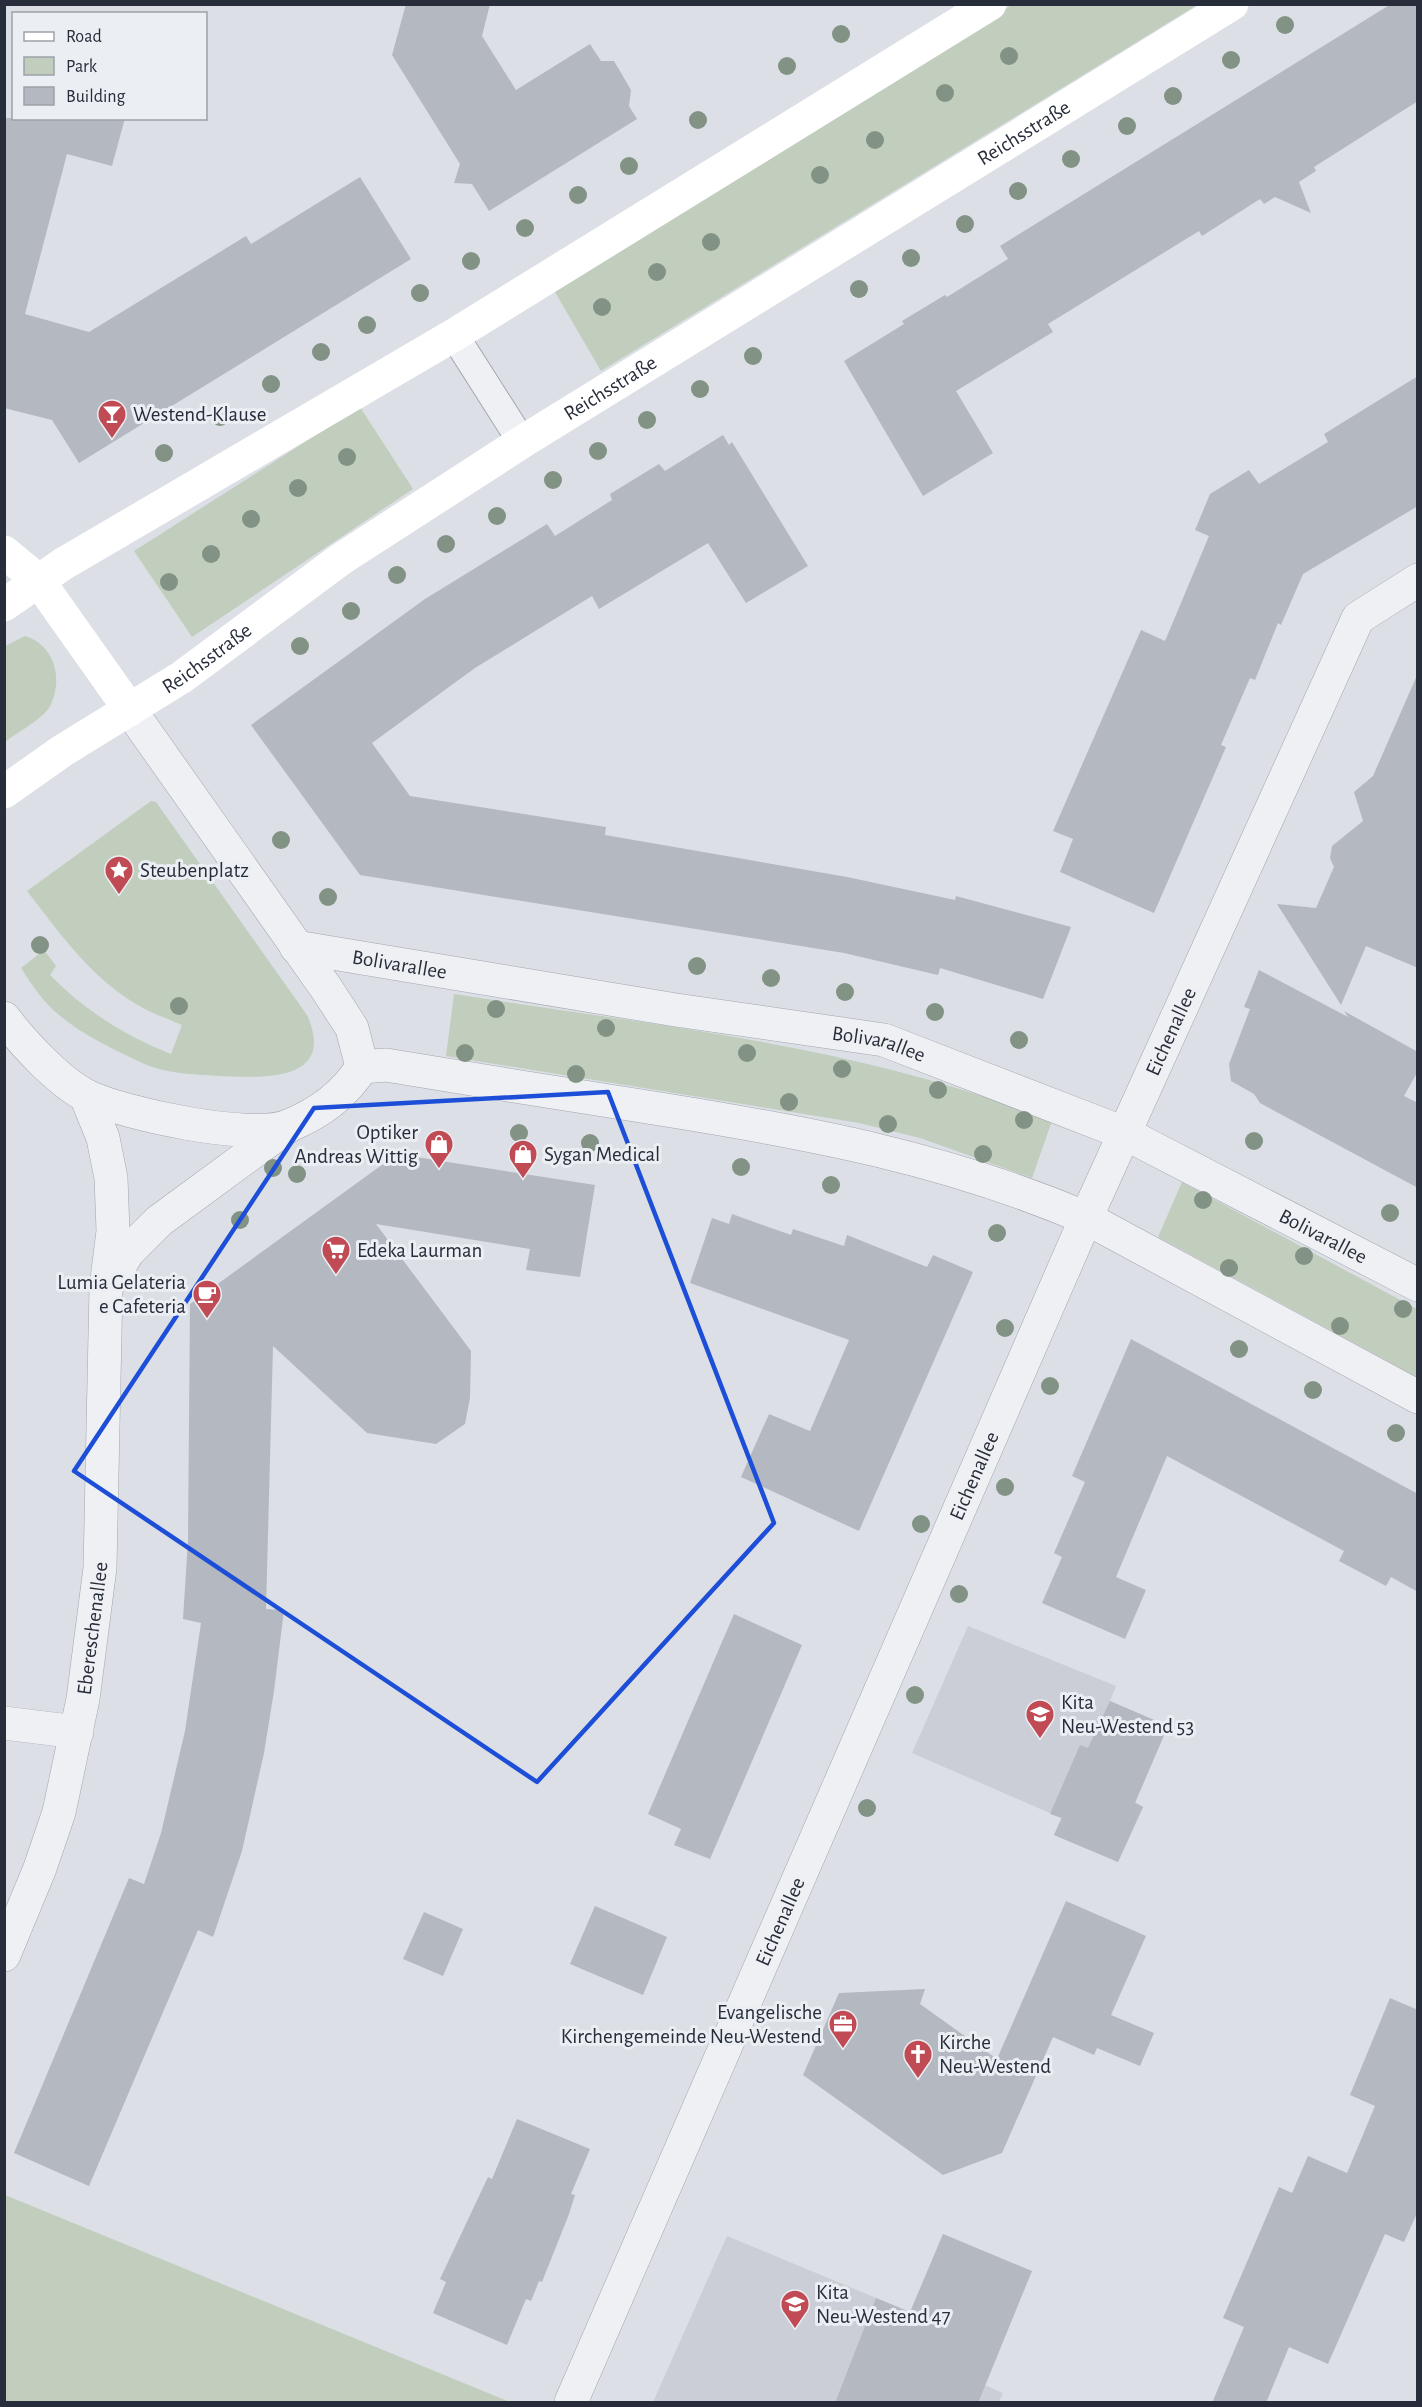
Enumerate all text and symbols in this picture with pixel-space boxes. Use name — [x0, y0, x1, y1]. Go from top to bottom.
legend — [12, 12, 207, 120]
text: Road — [66, 28, 102, 46]
text: Park — [66, 58, 98, 76]
text: Building — [66, 88, 126, 106]
street label: Reichsstraße — [974, 96, 1074, 169]
street label: Reichsstraße — [560, 351, 660, 424]
bar icon: Westend-Klause — [96, 398, 128, 440]
place label: Westend-Klause — [133, 404, 266, 425]
street label: Reichsstraße — [158, 619, 255, 697]
place icon: Steubenplatz — [103, 854, 135, 896]
place label: Steubenplatz — [140, 860, 249, 881]
street label: Bolivarallee — [351, 946, 449, 982]
street label: Eichenallee — [1142, 984, 1200, 1079]
street label: Bolivarallee — [831, 1022, 928, 1066]
place label: Optiker Andreas Wittig — [294, 1122, 419, 1167]
shop icon: Optiker Andreas Wittig — [423, 1128, 455, 1170]
shop icon: Sygan Medical — [507, 1138, 539, 1180]
place label: Sygan Medical — [544, 1144, 660, 1165]
street label: Bolivarallee — [1276, 1205, 1371, 1267]
supermarket icon: Edeka Laurman — [320, 1234, 352, 1276]
place label: Edeka Laurman — [357, 1240, 482, 1261]
place label: Lumia Gelateria e Cafeteria — [57, 1272, 186, 1317]
cafe icon: Lumia Gelateria e Cafeteria — [191, 1278, 223, 1320]
street label: Eichenallee — [945, 1428, 1002, 1523]
street label: Ebereschenallee — [73, 1562, 111, 1696]
place label: Kita Neu-Westend 53 — [1061, 1692, 1194, 1737]
school or university icon: Kita Neu-Westend 53 — [1024, 1698, 1056, 1740]
street label: Eichenallee — [752, 1874, 808, 1969]
place label: Evangelische Kirchengemeinde Neu-Westend — [561, 2002, 822, 2047]
office icon: Evangelische Kirchengemeinde Neu-Westend — [827, 2008, 859, 2050]
place label: Kirche Neu-Westend — [939, 2032, 1051, 2077]
church icon: Kirche Neu-Westend — [902, 2038, 934, 2080]
place label: Kita Neu-Westend 47 — [816, 2282, 951, 2327]
school or university icon: Kita Neu-Westend 47 — [779, 2288, 811, 2330]

